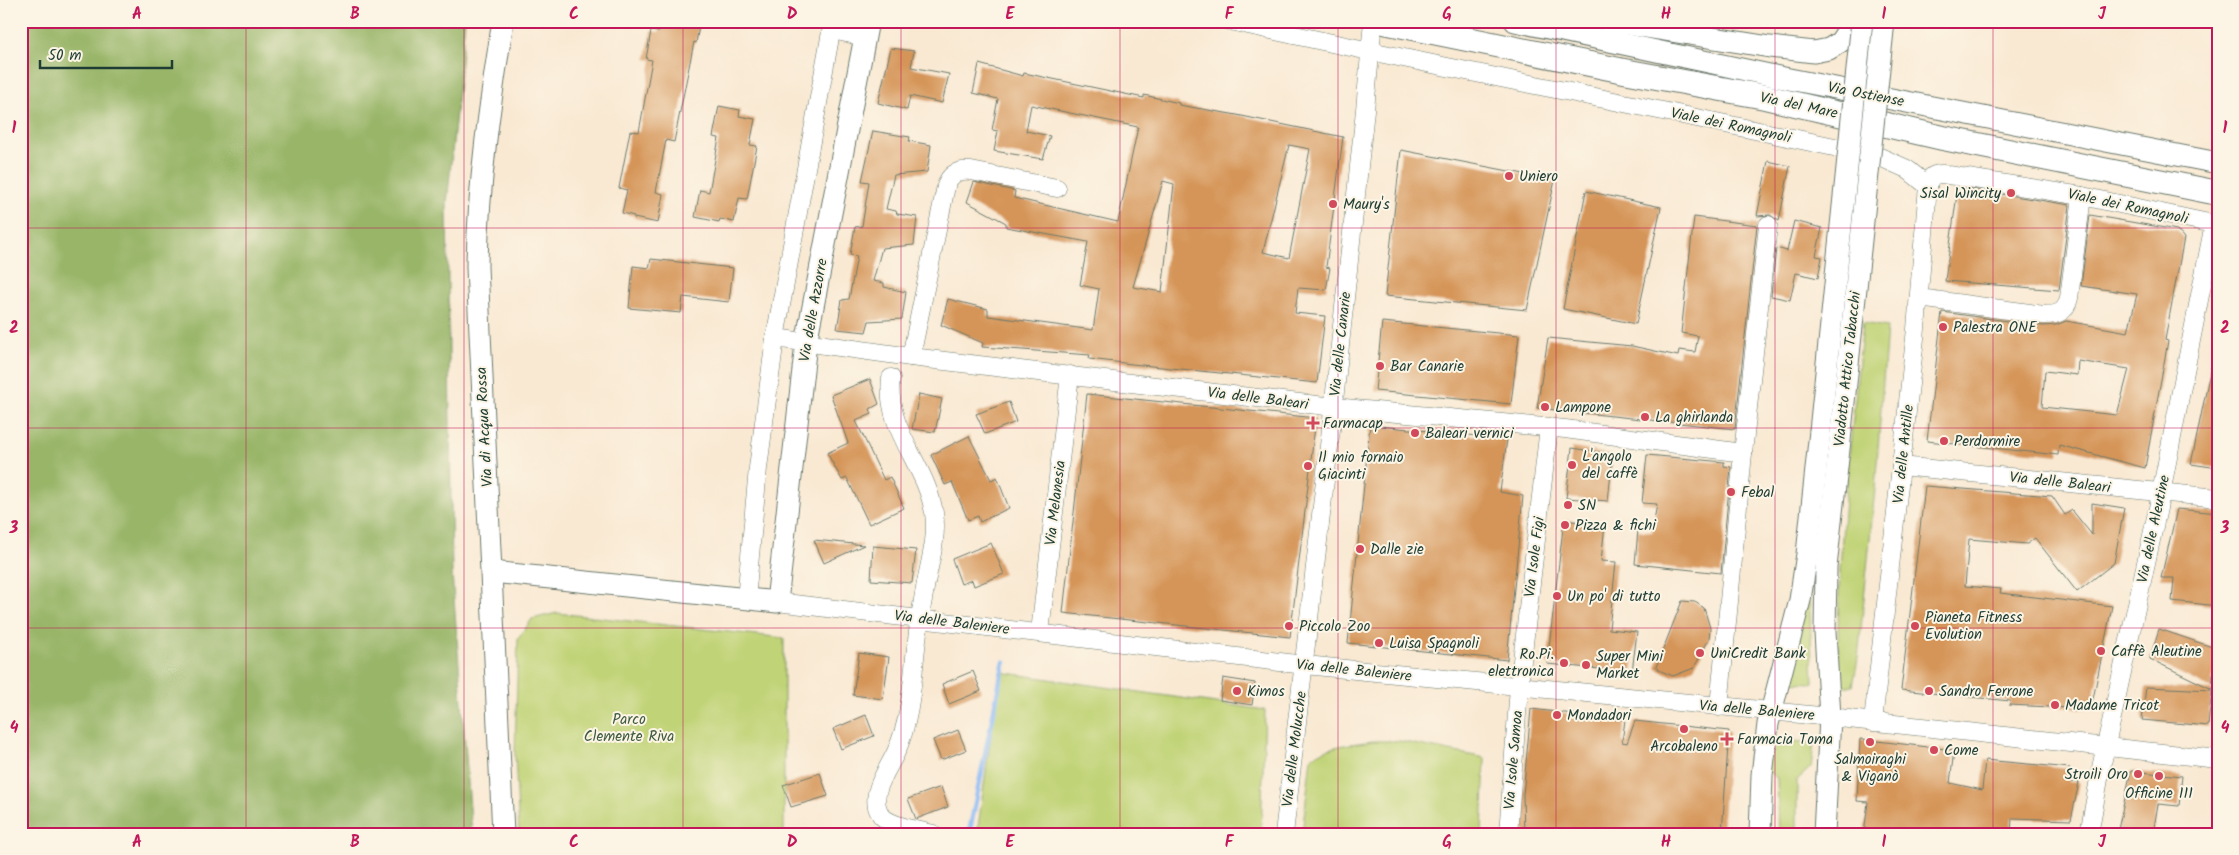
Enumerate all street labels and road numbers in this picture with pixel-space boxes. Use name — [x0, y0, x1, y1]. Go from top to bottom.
street label: Via Ostiense — [1826, 76, 1906, 114]
street label: Via del Mare — [1758, 86, 1840, 126]
street label: Viale dei Romagnoli — [1668, 102, 1795, 151]
street label: Viale dei Romagnoli — [2065, 183, 2192, 232]
street label: Via delle Azzorre — [793, 256, 835, 364]
street label: Viadotto Attico Tabacchi — [1828, 289, 1868, 448]
street label: Via delle Canarie — [1324, 290, 1358, 398]
street label: Via di Acqua Rossa — [470, 366, 500, 488]
street label: Via delle Baleari — [1206, 381, 1311, 417]
street label: Via delle Antille — [1887, 403, 1921, 505]
street label: Via Melanesia — [1039, 459, 1073, 547]
street label: Via delle Baleari — [2008, 466, 2113, 500]
street label: Via delle Aleutine — [2131, 473, 2177, 585]
street label: Via Isole Figi — [1518, 514, 1552, 599]
street label: Via delle Baleniere — [893, 604, 1011, 642]
street label: Via delle Baleniere — [1295, 653, 1413, 689]
street label: Via delle Molucche — [1276, 690, 1314, 808]
street label: Via delle Baleniere — [1698, 694, 1816, 728]
street label: Via Isole Samoa — [1498, 709, 1530, 811]

